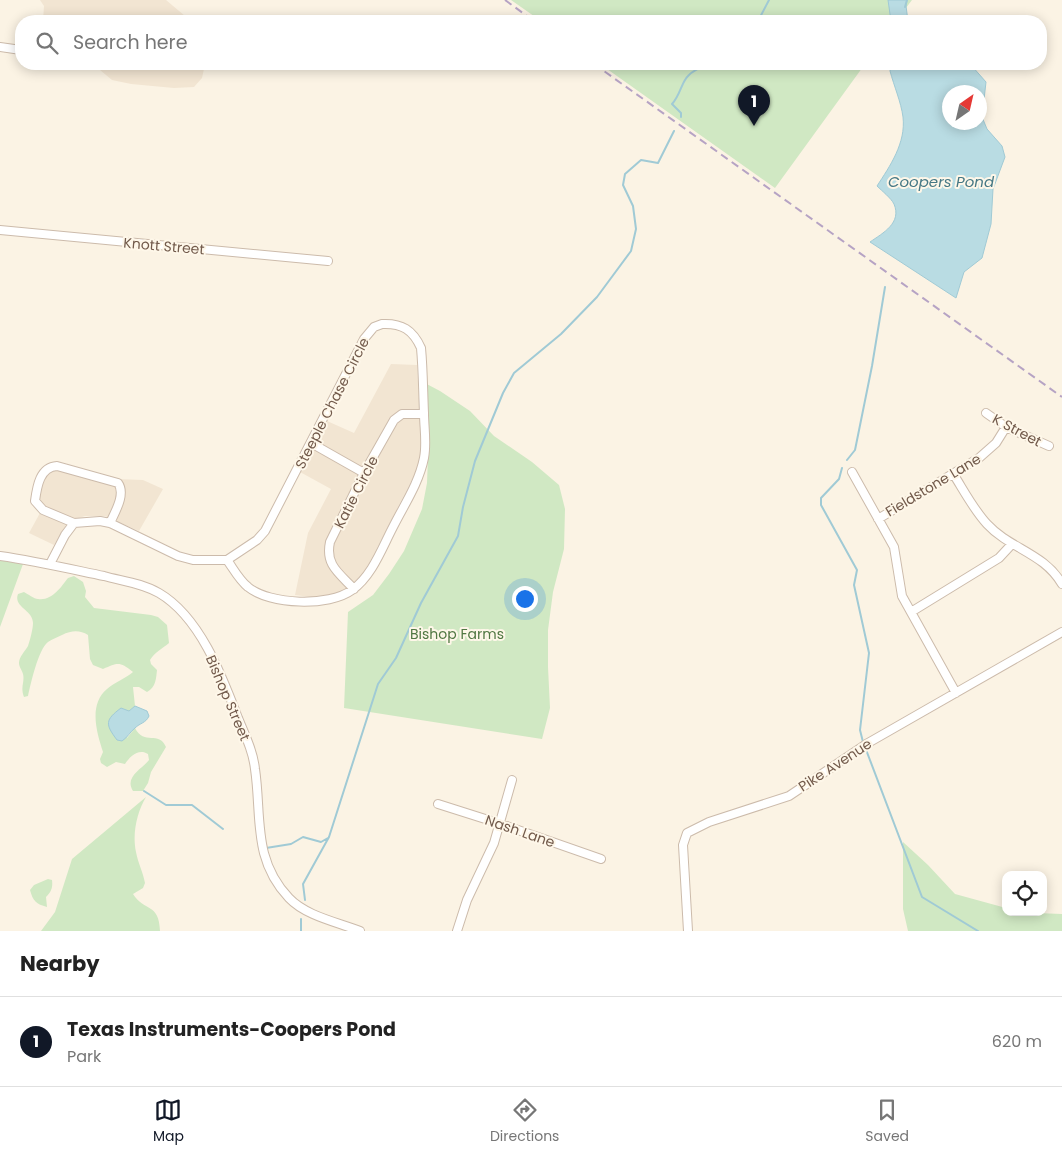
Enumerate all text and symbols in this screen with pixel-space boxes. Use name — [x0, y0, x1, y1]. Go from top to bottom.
search box — [15, 15, 1047, 70]
icon: search — [33, 29, 61, 57]
text: Search here — [73, 29, 187, 56]
pin: 1 — [738, 85, 770, 126]
north arrow — [942, 85, 987, 130]
water label: Coopers Pond — [888, 171, 995, 192]
street label: Knott Street — [123, 232, 205, 260]
street label: Steeple Chase Circle — [290, 334, 374, 472]
street label: K Street — [989, 409, 1045, 451]
street label: Fieldstone Lane — [882, 448, 985, 521]
street label: Katie Circle — [329, 452, 383, 532]
your location — [512, 586, 538, 612]
park label: Bishop Farms — [410, 624, 504, 644]
street label: Bishop Street — [201, 652, 255, 744]
street label: Pike Avenue — [794, 734, 876, 796]
street label: Nash Lane — [482, 810, 558, 852]
map controls — [1002, 871, 1047, 916]
button: locate — [1002, 871, 1047, 916]
text: Nearby — [20, 949, 100, 978]
text: Texas Instruments-Coopers Pond — [67, 1016, 396, 1043]
text: 1 — [33, 1030, 39, 1053]
text: 620 m — [992, 1030, 1042, 1053]
text: Park — [67, 1045, 101, 1068]
tab: Map — [153, 1096, 184, 1147]
tab: Directions — [490, 1096, 559, 1147]
tab: Saved — [865, 1096, 909, 1147]

